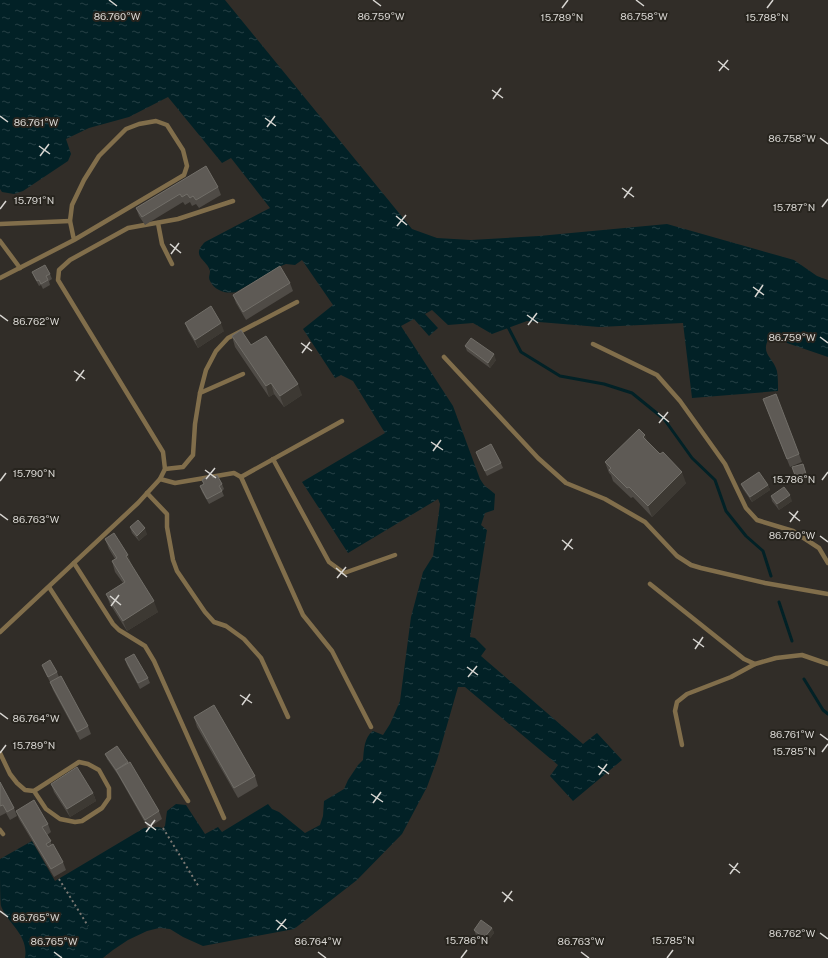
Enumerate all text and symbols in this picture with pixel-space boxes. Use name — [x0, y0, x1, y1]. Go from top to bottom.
text: 86.760°W — [94, 10, 141, 22]
text: 86.759°W — [357, 10, 405, 22]
text: 86.758°W — [620, 10, 668, 22]
text: 15.789°N — [541, 11, 583, 23]
text: 15.788°N — [745, 11, 789, 23]
text: 86.761°W — [14, 116, 59, 128]
text: 86.758°W — [768, 132, 816, 144]
text: 15.791°N — [14, 194, 54, 206]
text: 15.787°N — [773, 201, 815, 213]
text: 86.762°W — [13, 315, 60, 327]
text: 86.759°W — [768, 331, 816, 343]
text: 15.790°N — [13, 467, 55, 479]
text: 15.786°N — [773, 473, 815, 485]
text: 86.763°W — [13, 513, 60, 525]
text: 86.760°W — [769, 529, 816, 541]
text: 86.764°W — [13, 712, 60, 724]
text: 86.761°W — [770, 728, 815, 740]
text: 15.789°N — [13, 739, 55, 751]
text: 15.785°N — [772, 745, 816, 757]
text: 86.765°W — [13, 911, 60, 923]
text: 86.762°W — [769, 927, 816, 939]
text: 15.786°N — [446, 934, 488, 946]
text: 15.785°N — [651, 934, 695, 946]
text: 86.765°W — [31, 935, 78, 947]
text: 86.764°W — [295, 935, 342, 947]
text: 86.763°W — [558, 935, 605, 947]

